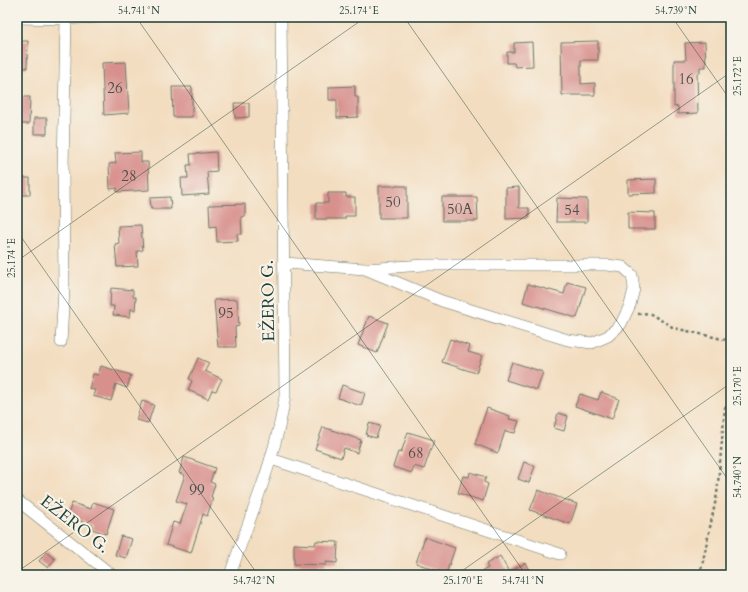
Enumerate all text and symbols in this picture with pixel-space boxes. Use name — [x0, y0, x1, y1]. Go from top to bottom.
text: 54.741°N — [118, 4, 160, 18]
text: 25.174°E — [339, 4, 379, 18]
text: 54.739°N — [655, 4, 697, 18]
text: 25.172°E — [731, 56, 745, 96]
house number: 16 — [678, 69, 694, 89]
house number: 26 — [107, 78, 123, 98]
house number: 28 — [121, 166, 137, 186]
house number: 50 — [385, 192, 401, 212]
house number: 50A — [447, 199, 473, 219]
house number: 54 — [564, 200, 580, 220]
text: 25.174°E — [5, 238, 19, 278]
street label: EŽERO G. — [256, 260, 280, 342]
house number: 95 — [218, 303, 234, 323]
text: 25.170°E — [731, 366, 745, 406]
house number: 68 — [408, 443, 424, 463]
text: 54.740°N — [731, 456, 745, 498]
house number: 99 — [189, 480, 205, 500]
street label: EŽERO G. — [36, 490, 114, 558]
text: 54.742°N — [233, 574, 275, 588]
text: 25.170°E — [443, 574, 483, 588]
text: 54.741°N — [502, 574, 544, 588]

